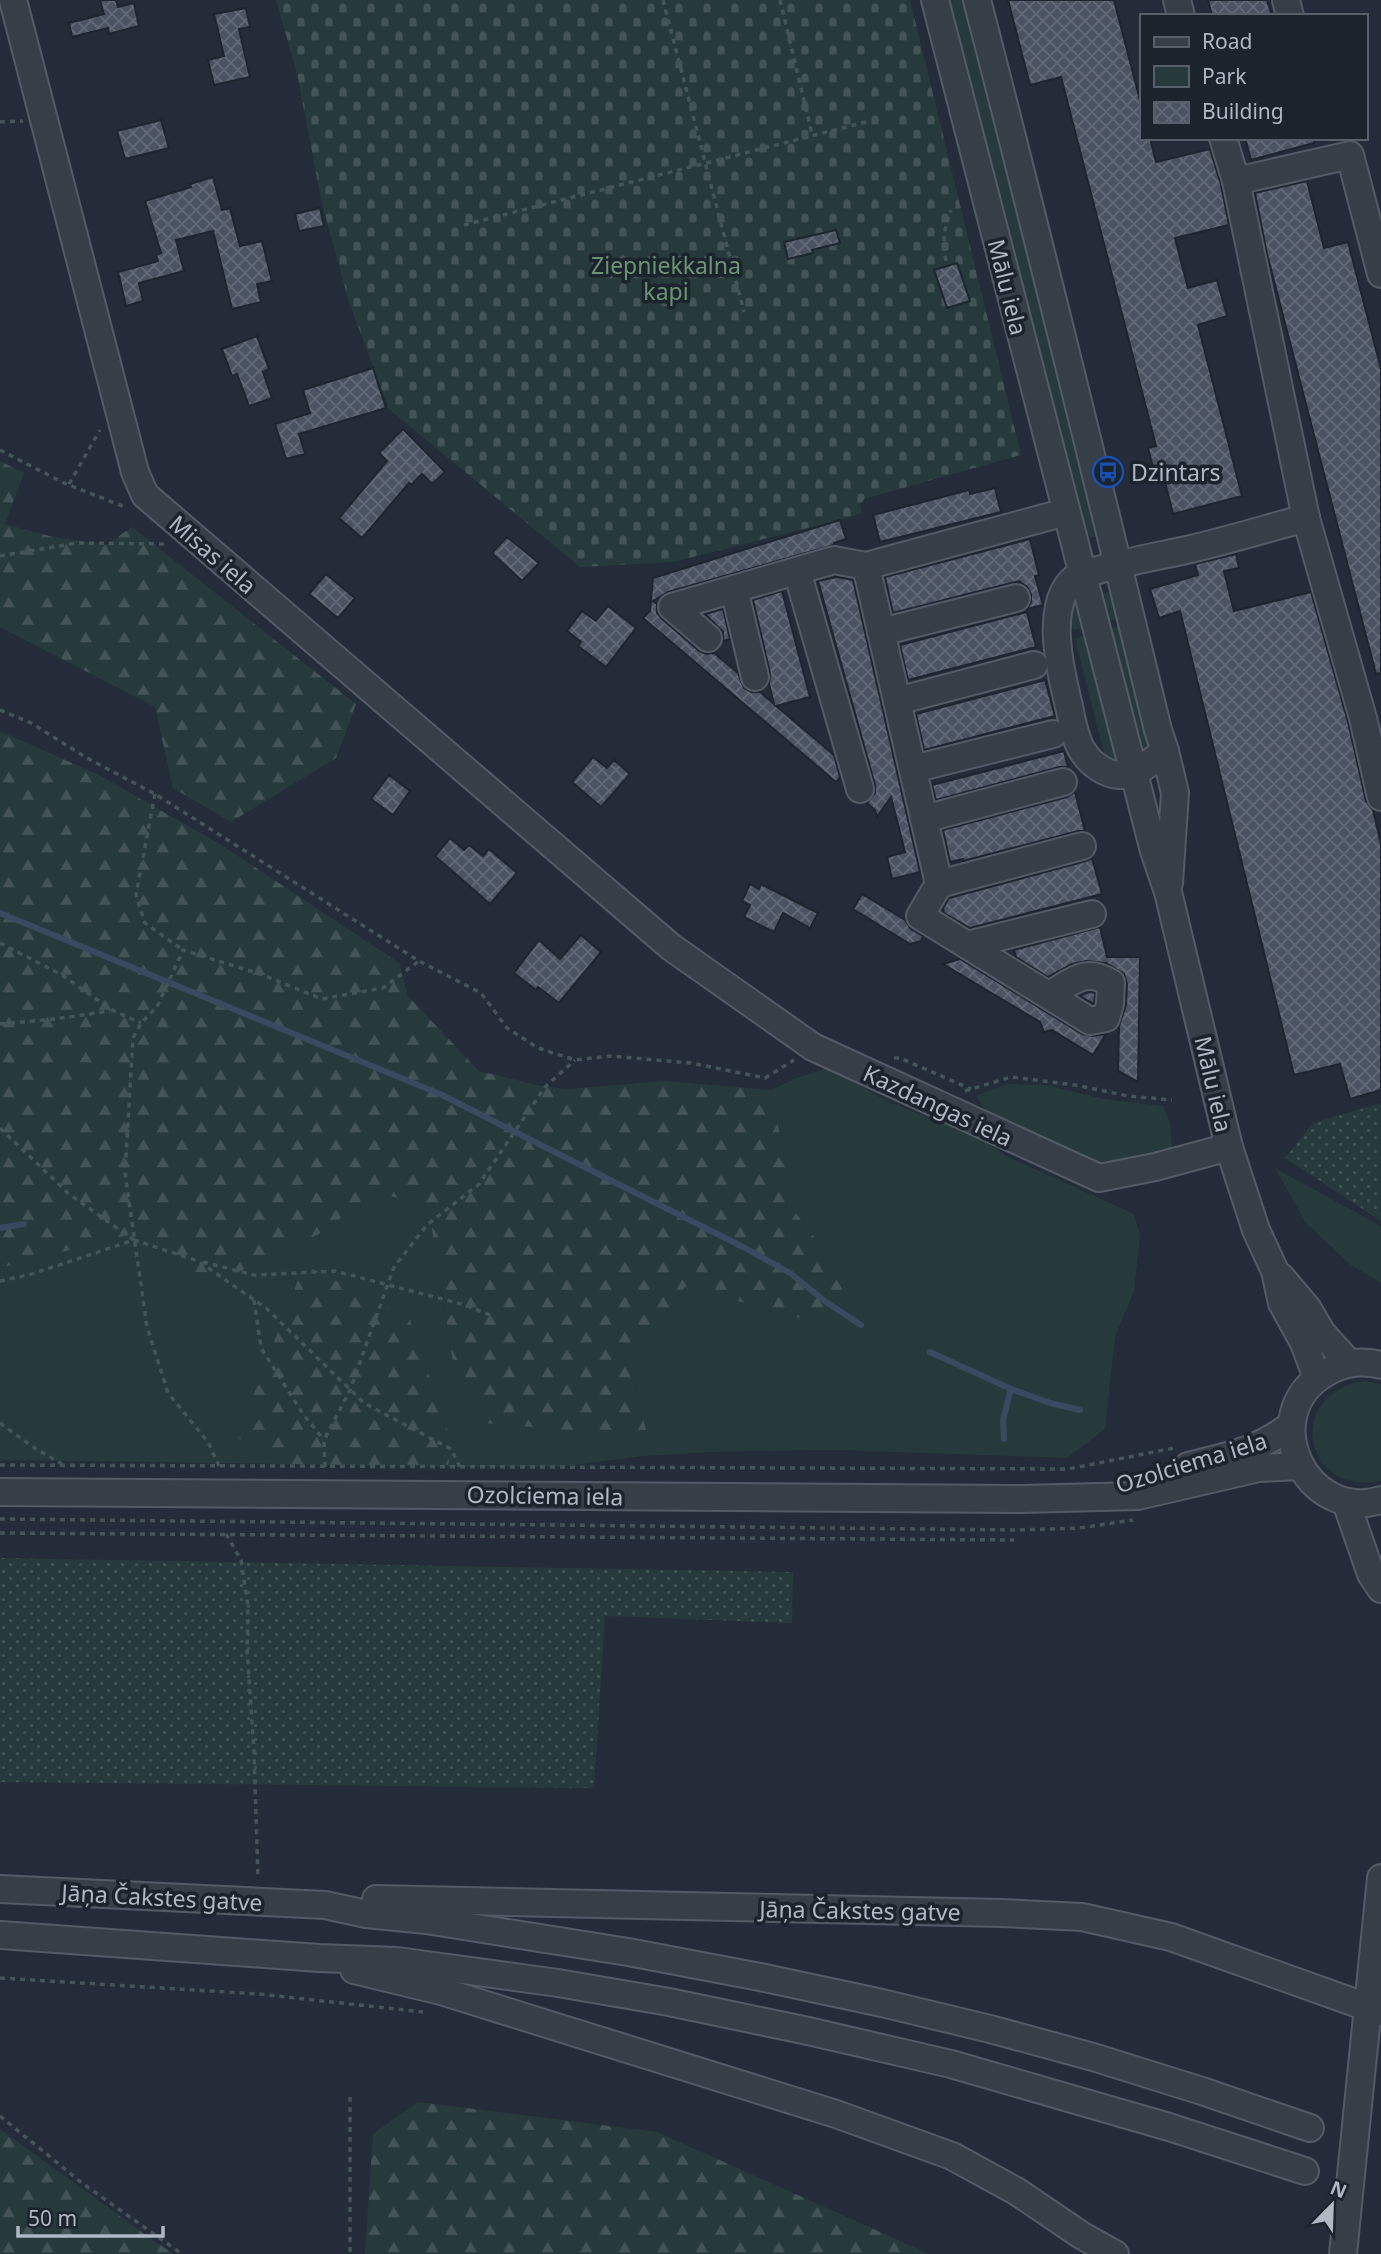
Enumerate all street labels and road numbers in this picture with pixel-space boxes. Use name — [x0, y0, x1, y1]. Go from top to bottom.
street label: Mālu iela — [981, 236, 1035, 338]
street label: Misas iela — [163, 507, 263, 601]
street label: Mālu iela — [1187, 1033, 1241, 1135]
street label: Kazdangas iela — [858, 1056, 1018, 1154]
street label: Ozolciema iela — [1111, 1424, 1271, 1500]
street label: Ozolciema iela — [466, 1478, 624, 1512]
street label: Jāņa Čakstes gatve — [59, 1876, 263, 1918]
street label: Jāņa Čakstes gatve — [757, 1892, 961, 1928]

